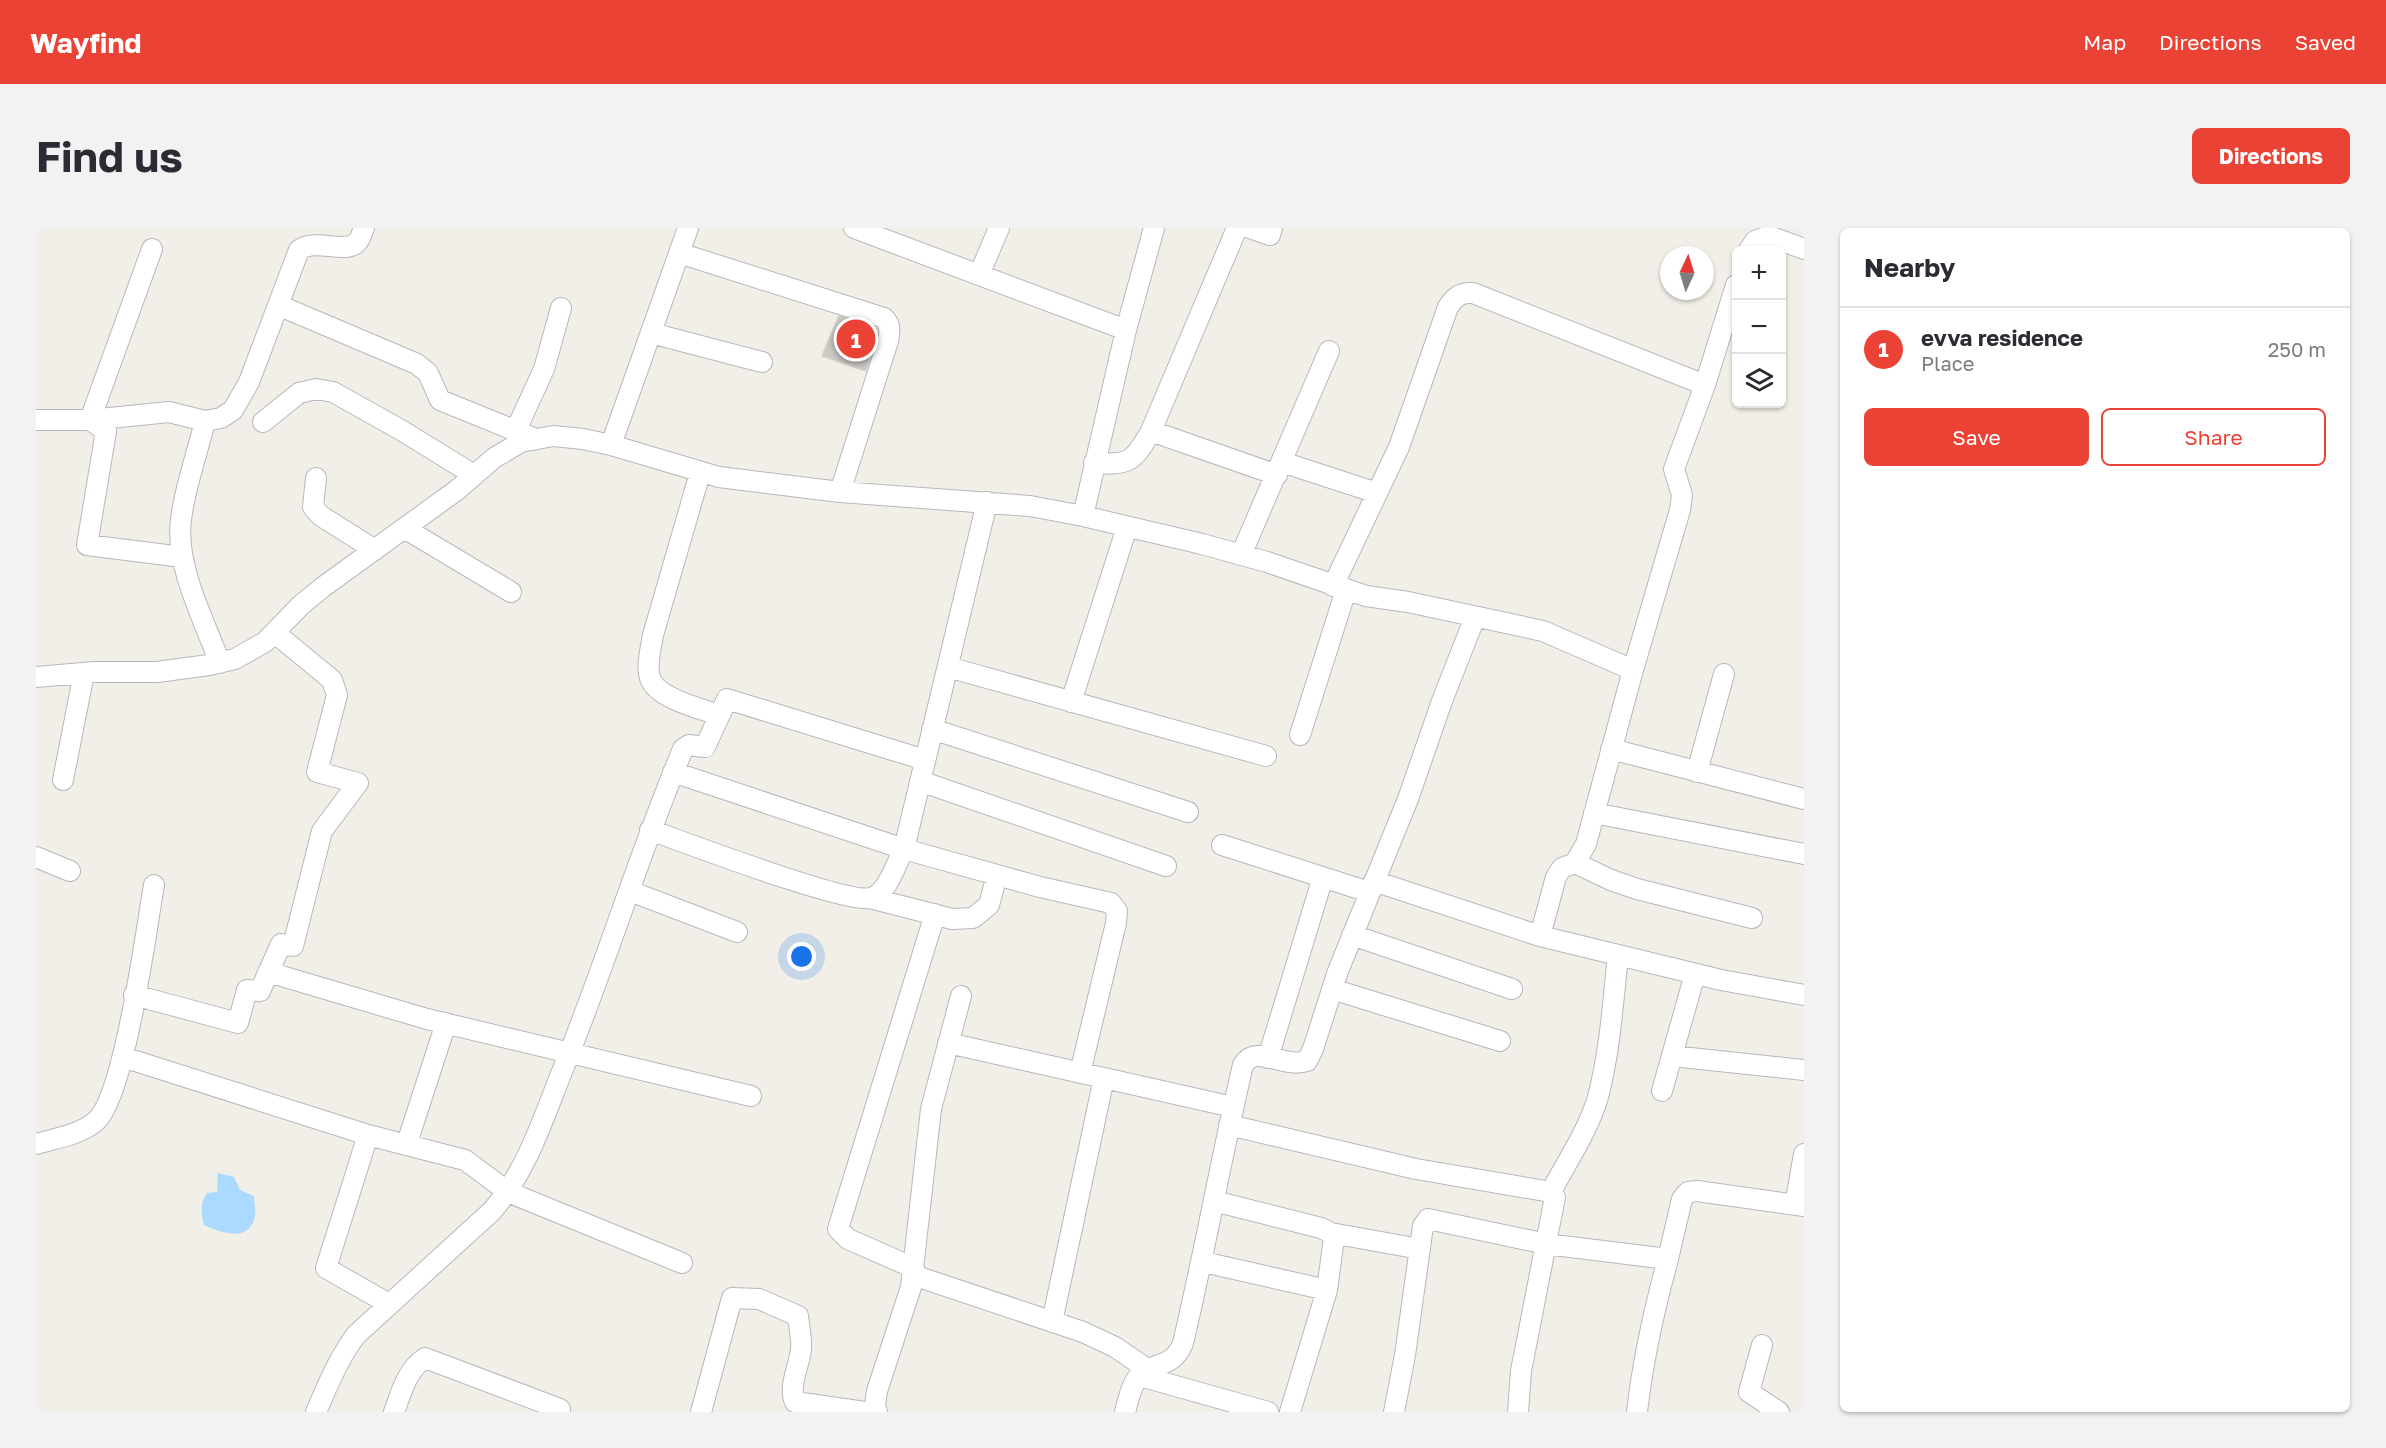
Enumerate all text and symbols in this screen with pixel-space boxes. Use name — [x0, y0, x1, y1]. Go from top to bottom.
text: Wayfind — [30, 26, 142, 59]
text: Map — [2083, 29, 2126, 55]
text: Directions — [2159, 29, 2262, 55]
text: Saved — [2295, 29, 2356, 55]
button: Directions — [2192, 128, 2350, 184]
text: Find us — [36, 131, 183, 181]
north arrow — [1660, 246, 1714, 300]
map controls — [1732, 246, 1786, 408]
button: + — [1732, 246, 1786, 300]
text: Nearby — [1864, 252, 1955, 283]
button: − — [1732, 300, 1786, 354]
pin: 1 — [836, 316, 876, 362]
text: evva residence — [1921, 324, 2083, 351]
text: 1 — [1878, 337, 1889, 361]
text: 250 m — [2268, 337, 2326, 361]
text: Place — [1921, 351, 1974, 375]
button: layers — [1732, 354, 1786, 408]
button: Save — [1864, 408, 2089, 466]
button: Share — [2101, 408, 2326, 466]
your location — [787, 942, 816, 971]

